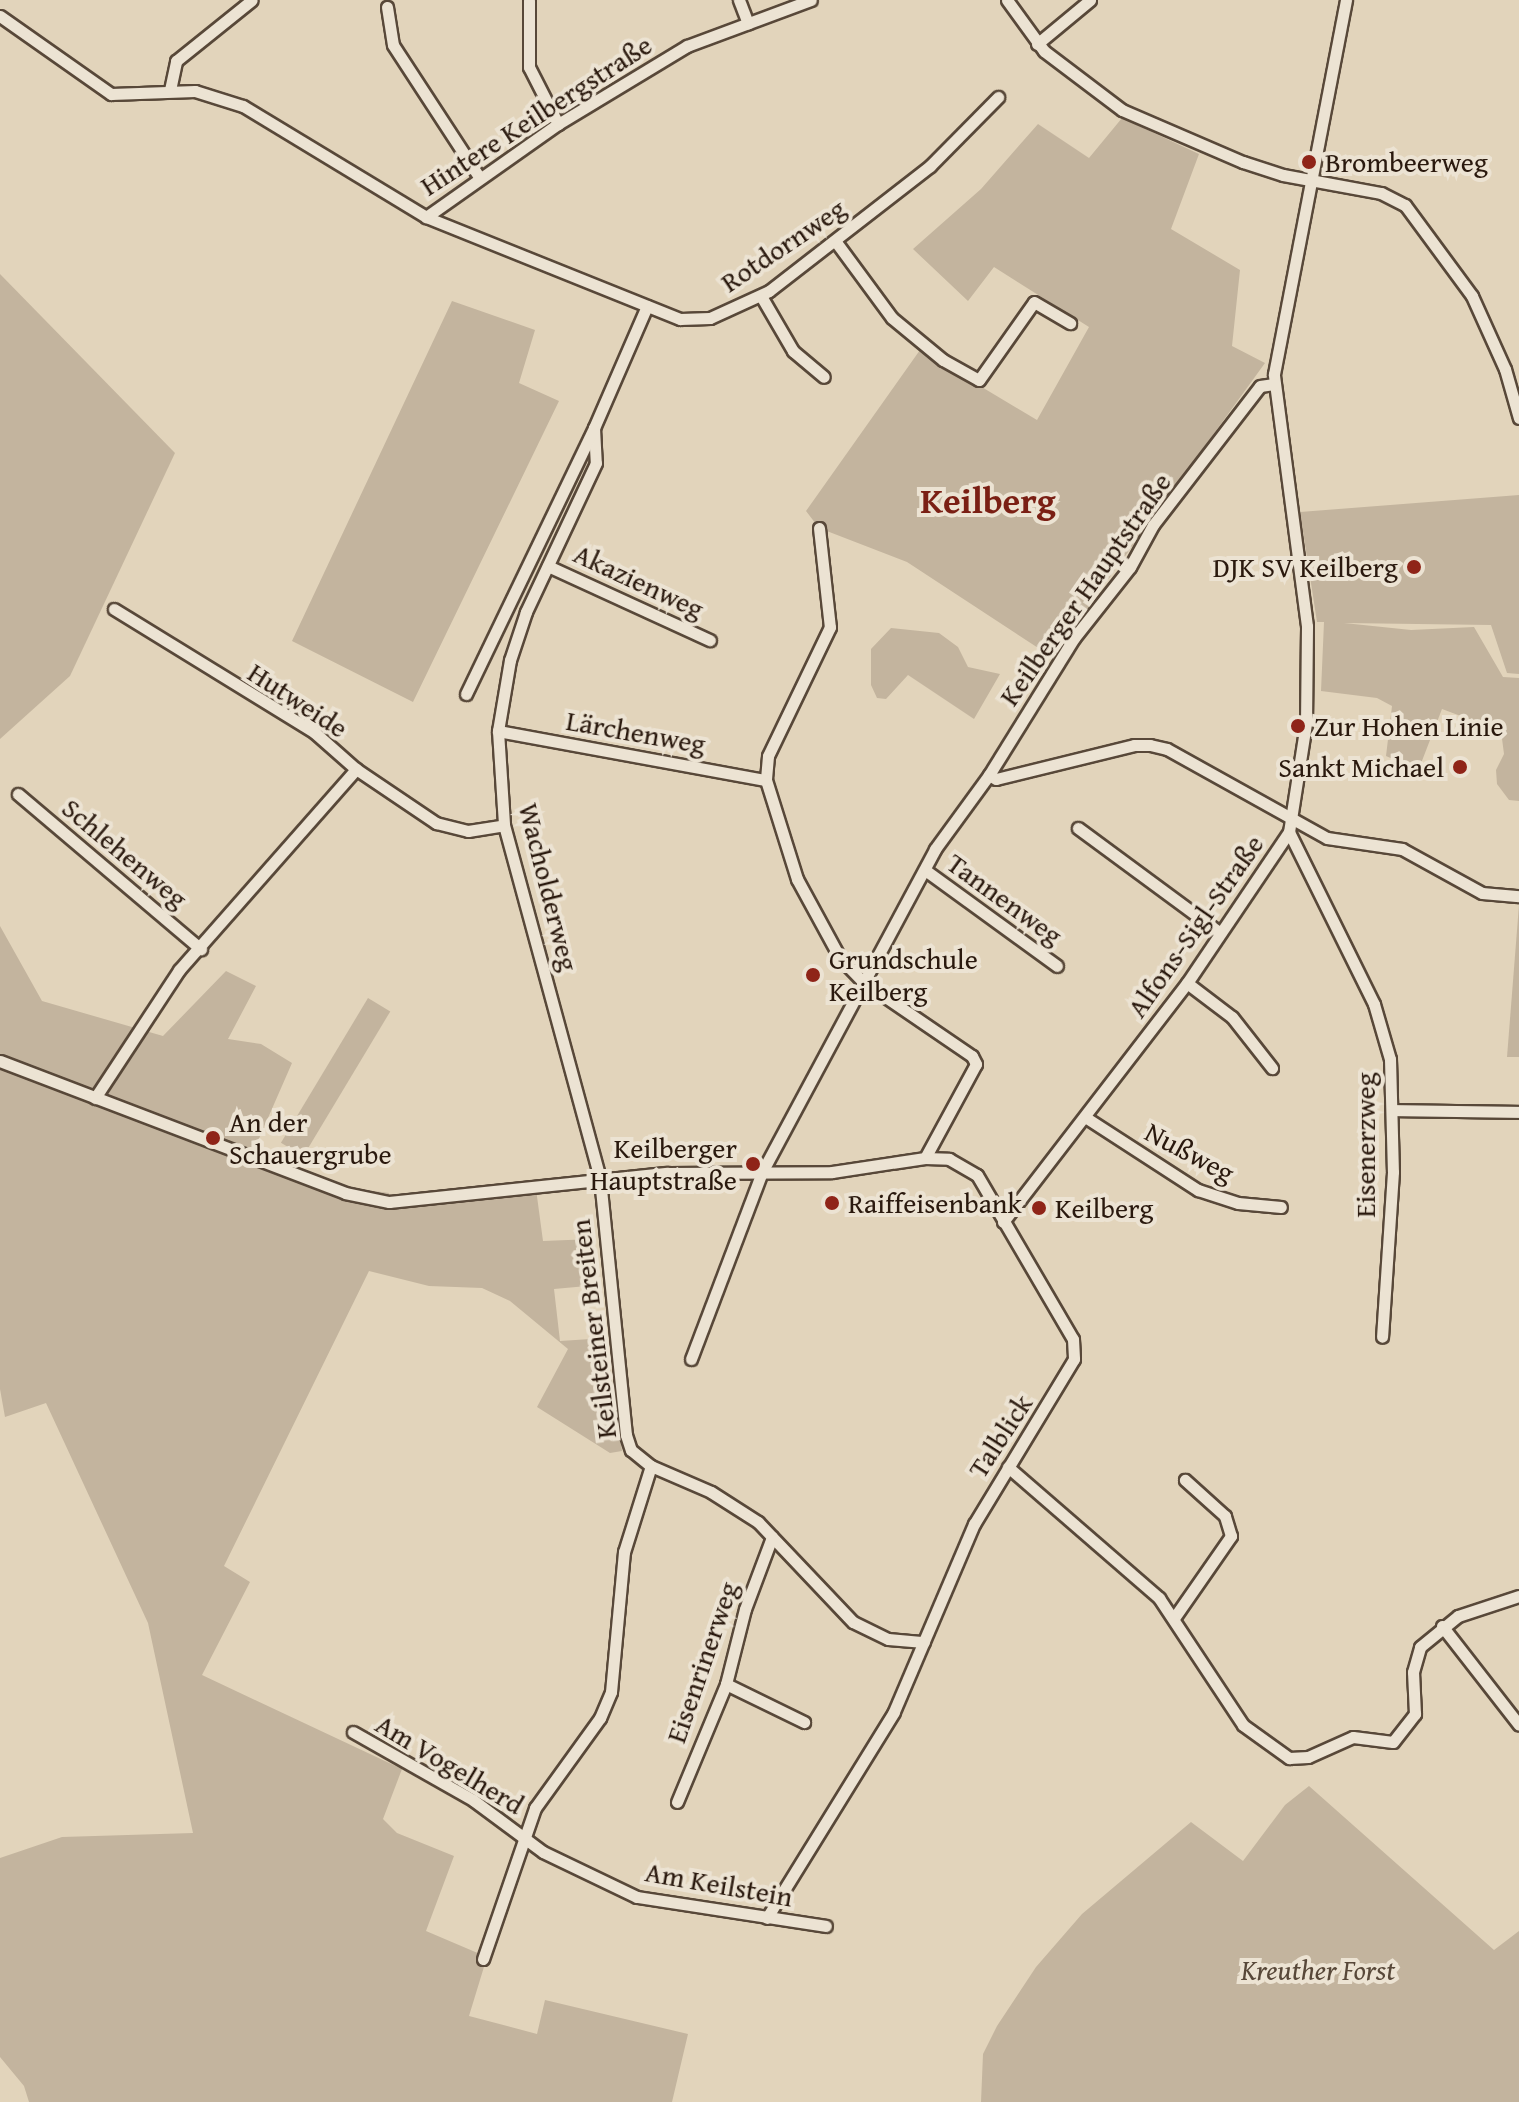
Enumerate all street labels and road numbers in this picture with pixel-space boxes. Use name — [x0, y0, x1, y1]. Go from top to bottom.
street label: Hintere Keilbergstraße — [414, 28, 658, 202]
street label: Rotdornweg — [714, 191, 852, 299]
street label: Keilberger Hauptstraße — [992, 466, 1178, 712]
street label: Akazienweg — [569, 536, 709, 626]
street label: Hutweide — [242, 655, 354, 745]
street label: Lärchenweg — [564, 703, 708, 761]
street label: Schlehenweg — [55, 791, 195, 915]
street label: Wacholderweg — [512, 800, 586, 974]
street label: Alfons-Sigl-Straße — [1120, 828, 1270, 1024]
street label: Tannenweg — [941, 846, 1069, 952]
street label: Eisenerzweg — [1348, 1072, 1382, 1218]
street label: Nußweg — [1140, 1115, 1240, 1189]
street label: Keilsteiner Breiten — [563, 1217, 623, 1441]
street label: Talblick — [961, 1388, 1039, 1484]
street label: Eisenrinerweg — [659, 1577, 745, 1747]
street label: Am Vogelherd — [370, 1707, 530, 1821]
street label: Am Keilstein — [643, 1855, 795, 1913]

